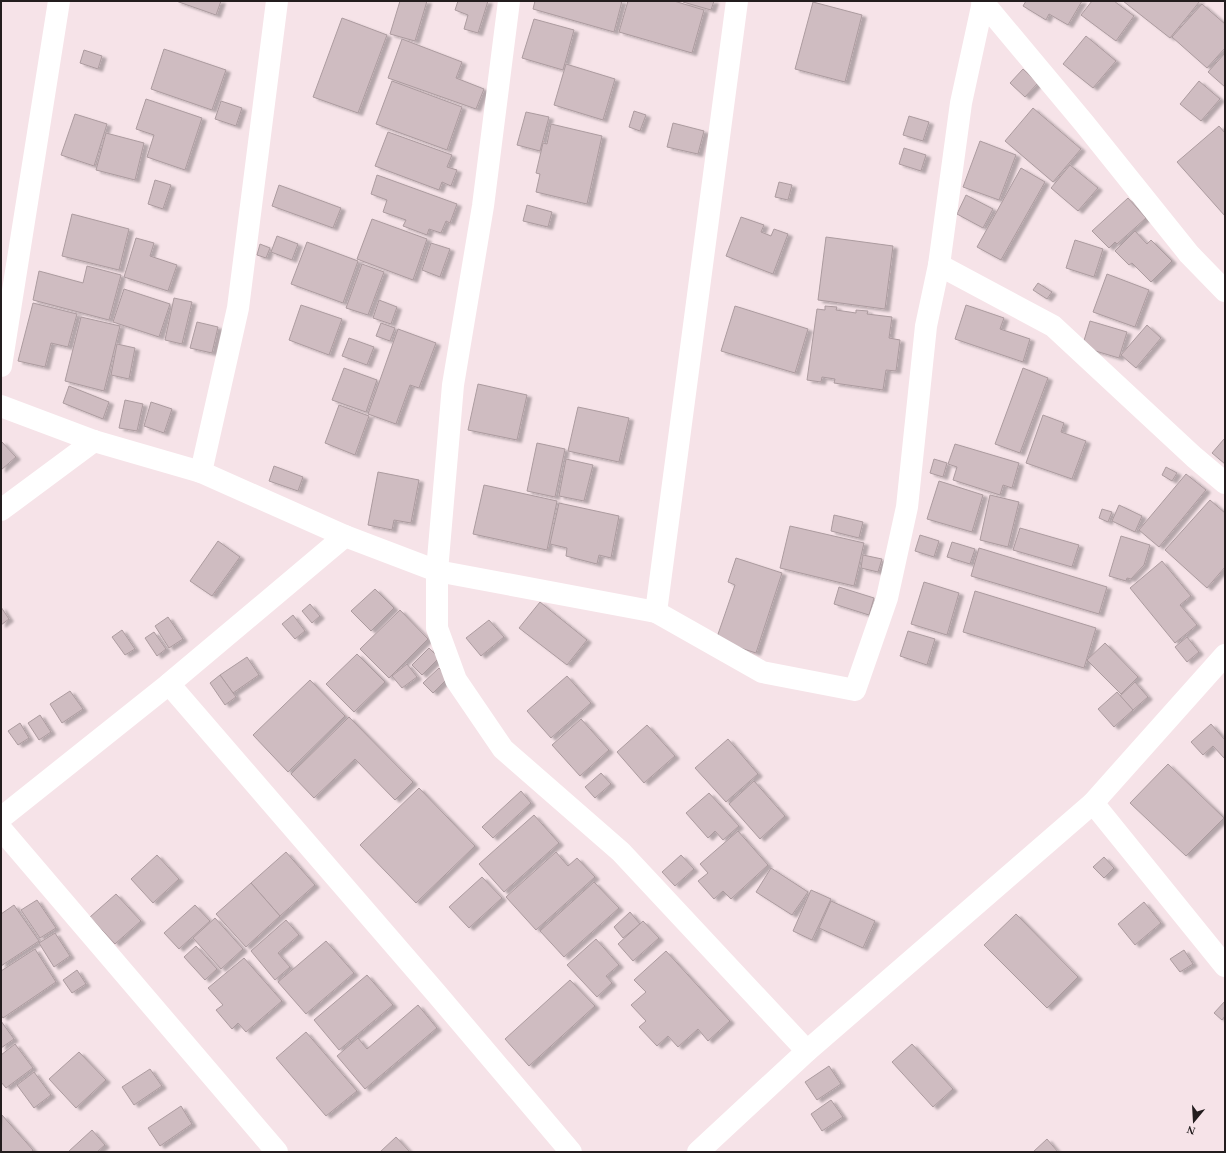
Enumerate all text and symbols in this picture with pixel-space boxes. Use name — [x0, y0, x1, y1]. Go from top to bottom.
north arrow — [1174, 1101, 1214, 1141]
text: N — [1185, 1124, 1197, 1137]

